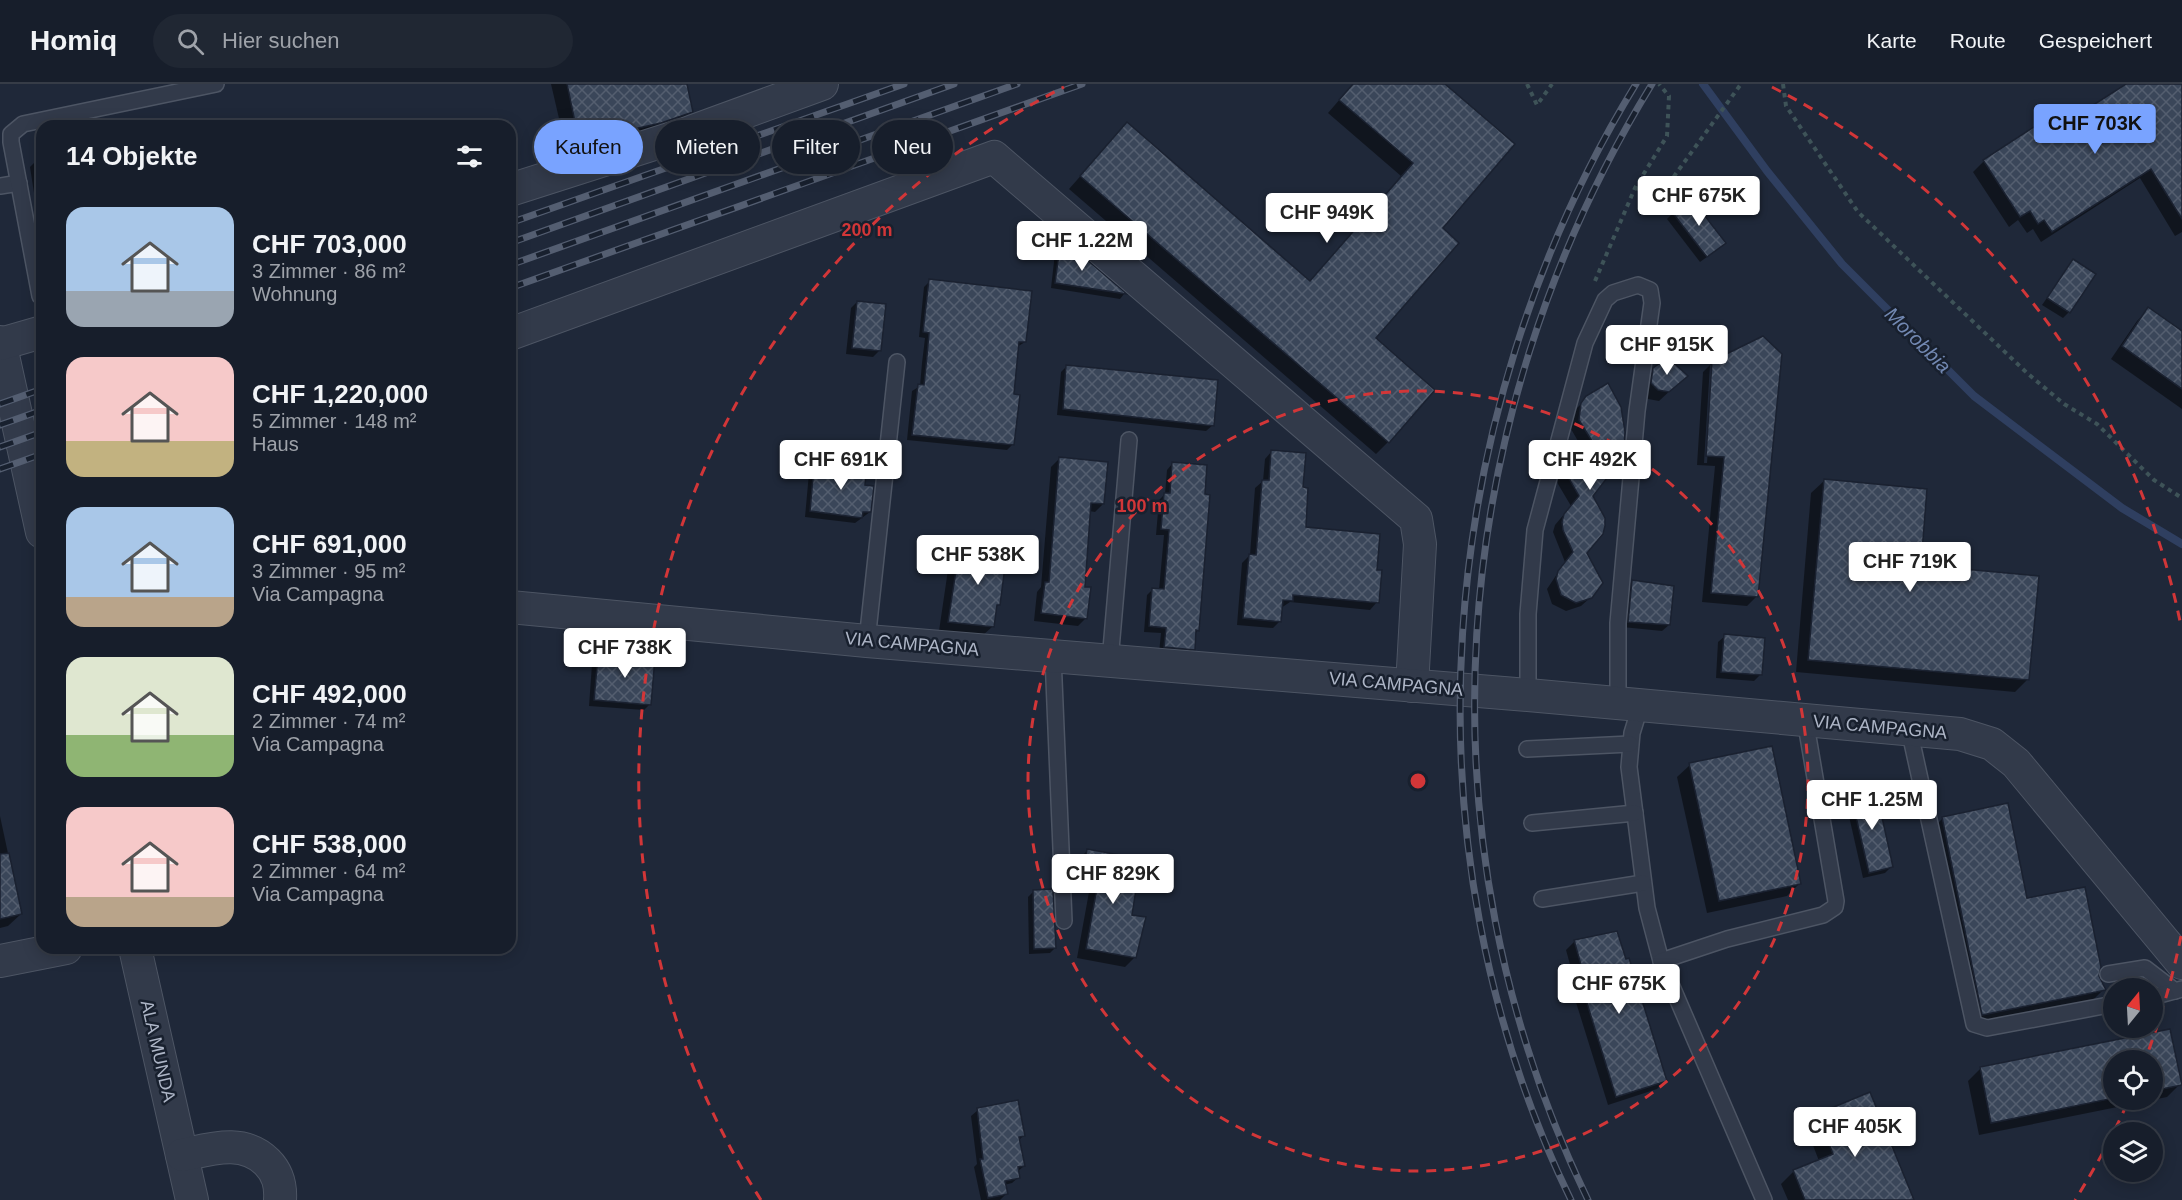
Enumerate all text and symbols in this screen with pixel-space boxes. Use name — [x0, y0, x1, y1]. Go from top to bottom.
search box — [153, 14, 573, 68]
text: Homiq — [30, 25, 117, 56]
icon: search — [174, 25, 207, 58]
text: Hier suchen — [222, 28, 340, 53]
text: Karte — [1867, 29, 1917, 52]
text: Route — [1950, 29, 2006, 52]
text: Gespeichert — [2039, 29, 2152, 52]
pin: CHF 703K — [2033, 104, 2157, 155]
text: CHF 703K — [2048, 112, 2142, 134]
chip: Kaufen — [534, 120, 643, 174]
chip: Mieten — [655, 120, 760, 174]
chip: Filter — [772, 120, 860, 174]
chip: Neu — [872, 120, 953, 174]
icon: filters — [453, 140, 486, 173]
text: 14 Objekte — [66, 141, 198, 171]
pin: CHF 675K — [1637, 176, 1761, 227]
text: CHF 675K — [1652, 184, 1746, 206]
pin: CHF 949K — [1265, 193, 1389, 244]
text: CHF 949K — [1280, 201, 1374, 223]
text: 200 m — [841, 220, 893, 240]
pin: CHF 1.22M — [1013, 221, 1151, 272]
text: CHF 703,000 — [252, 229, 407, 259]
text: CHF 1.22M — [1031, 229, 1133, 251]
icon: home — [114, 231, 186, 303]
text: 3 Zimmer · 86 m² — [252, 260, 405, 282]
text: Wohnung — [252, 283, 337, 305]
water label: Morobbia — [1881, 303, 1955, 377]
pin: CHF 915K — [1605, 325, 1729, 376]
text: CHF 915K — [1620, 333, 1714, 355]
text: CHF 1,220,000 — [252, 379, 428, 409]
icon: home — [114, 381, 186, 453]
text: 5 Zimmer · 148 m² — [252, 410, 416, 432]
text: Haus — [252, 433, 299, 455]
pin: CHF 691K — [779, 440, 903, 491]
pin: CHF 492K — [1528, 440, 1652, 491]
text: CHF 691K — [794, 448, 888, 470]
text: CHF 492K — [1543, 448, 1637, 470]
text: 100 m — [1116, 496, 1168, 516]
text: CHF 691,000 — [252, 529, 407, 559]
icon: home — [114, 531, 186, 603]
pin: CHF 538K — [916, 535, 1040, 586]
pin: CHF 719K — [1848, 542, 1972, 593]
text: CHF 538K — [931, 543, 1025, 565]
text: CHF 719K — [1863, 550, 1957, 572]
text: 3 Zimmer · 95 m² — [252, 560, 405, 582]
text: Via Campagna — [252, 583, 384, 605]
pin: CHF 738K — [563, 628, 687, 679]
street label: VIA CAMPAGNA — [844, 628, 980, 660]
text: CHF 738K — [578, 636, 672, 658]
street label: VIA CAMPAGNA — [1328, 668, 1464, 700]
text: CHF 492,000 — [252, 679, 407, 709]
icon: home — [114, 681, 186, 753]
text: 2 Zimmer · 74 m² — [252, 710, 405, 732]
street label: VIA CAMPAGNA — [1812, 711, 1948, 743]
text: Via Campagna — [252, 733, 384, 755]
centre of rings — [1408, 771, 1428, 791]
pin: CHF 1.25M — [1803, 780, 1941, 831]
text: CHF 1.25M — [1821, 788, 1923, 810]
text: CHF 538,000 — [252, 829, 407, 859]
icon: home — [114, 831, 186, 903]
pin: CHF 829K — [1051, 854, 1175, 905]
text: 2 Zimmer · 64 m² — [252, 860, 405, 882]
text: CHF 829K — [1066, 862, 1160, 884]
text: Via Campagna — [252, 883, 384, 905]
pin: CHF 675K — [1557, 964, 1681, 1015]
text: CHF 675K — [1572, 972, 1666, 994]
north arrow — [2103, 978, 2163, 1038]
map controls — [2103, 978, 2163, 1182]
street label: ALA MUNDA — [137, 998, 179, 1104]
button: locate — [2103, 1050, 2163, 1110]
pin: CHF 405K — [1793, 1107, 1917, 1158]
text: CHF 405K — [1808, 1115, 1902, 1137]
button: layers — [2103, 1122, 2163, 1182]

